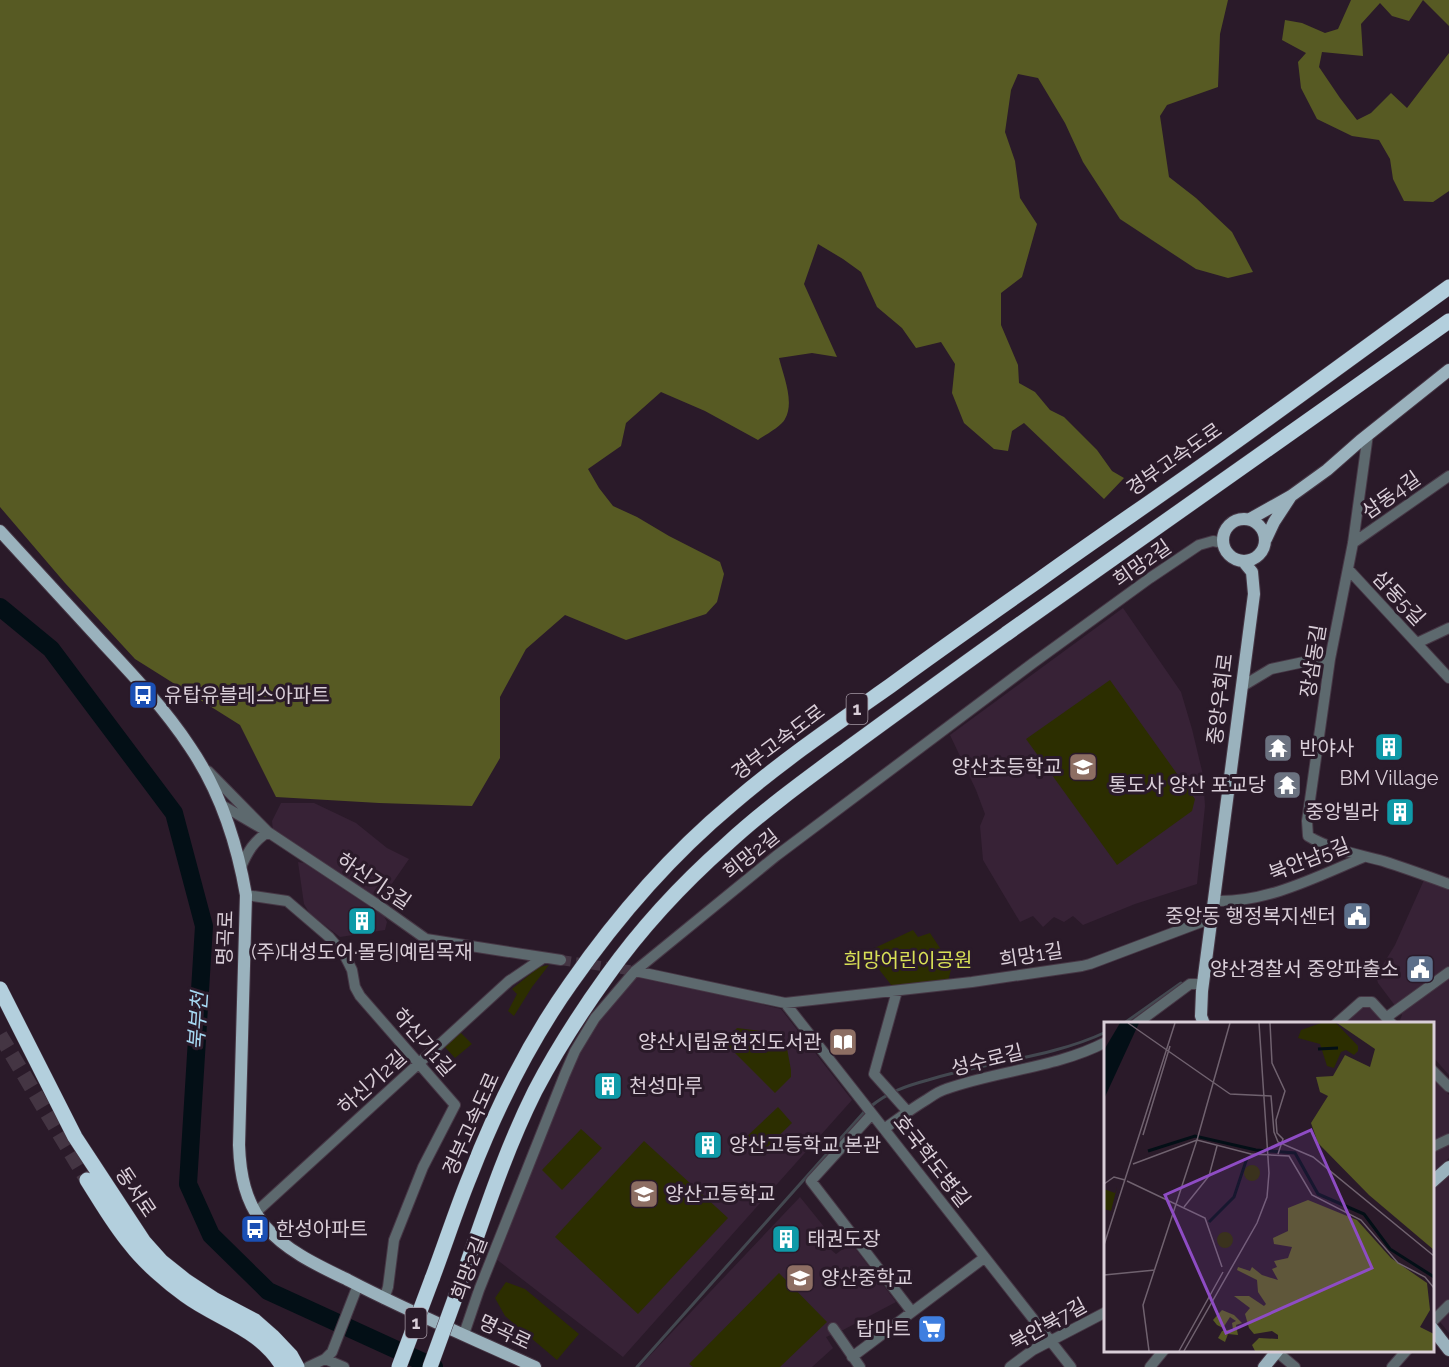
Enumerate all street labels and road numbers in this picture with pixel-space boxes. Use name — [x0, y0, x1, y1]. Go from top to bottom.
street label: 경부고속도로 — [1122, 418, 1226, 500]
street label: 삼동4길 — [1357, 466, 1425, 524]
street label: 희망2길 — [1108, 534, 1176, 592]
street label: 삼동5길 — [1368, 566, 1430, 630]
street label: 장삼동길 — [1295, 623, 1331, 699]
street label: 중앙우회로 — [1202, 652, 1238, 746]
road number: 1 — [846, 694, 868, 724]
street label: 경부고속도로 — [727, 699, 829, 785]
street label: 희망2길 — [718, 824, 784, 884]
street label: 북안남5길 — [1265, 833, 1353, 885]
street label: 하신기3길 — [332, 847, 416, 915]
street label: 명곡로 — [212, 910, 238, 966]
street label: 희망1길 — [998, 938, 1064, 972]
street label: 하신기1길 — [388, 1003, 460, 1081]
street label: 성수로길 — [948, 1039, 1026, 1081]
street label: 하신기2길 — [333, 1045, 411, 1119]
street label: 경부고속도로 — [438, 1069, 504, 1179]
street label: 호국학도병길 — [889, 1110, 975, 1212]
street label: 동서로 — [111, 1162, 161, 1222]
street label: 희망2길 — [446, 1233, 492, 1303]
street label: 북안북7길 — [1005, 1293, 1091, 1355]
road number: 1 — [406, 1308, 426, 1338]
street label: 명곡로 — [475, 1309, 535, 1355]

